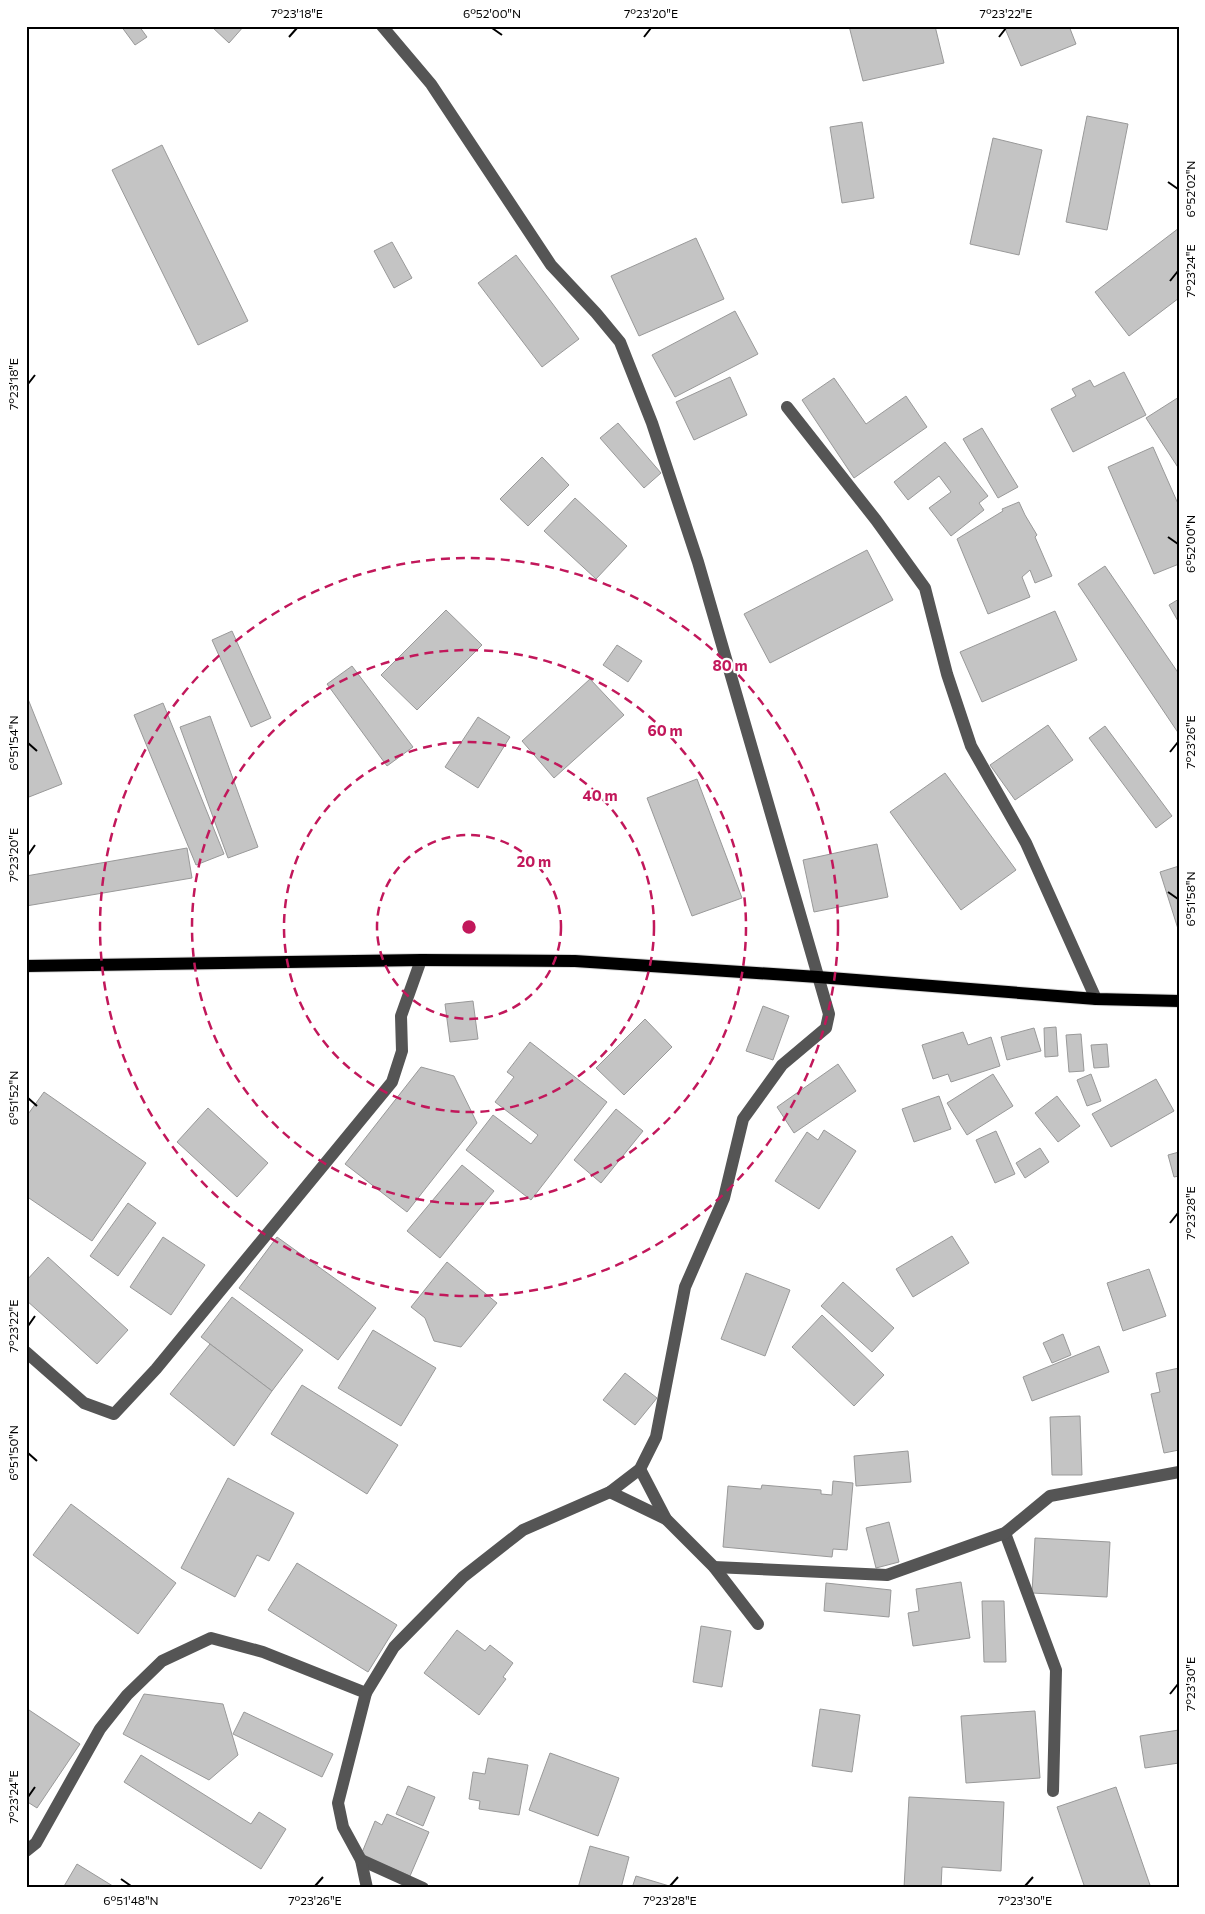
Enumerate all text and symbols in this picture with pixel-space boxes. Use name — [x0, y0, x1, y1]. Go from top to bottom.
text: 7°23'18"E — [271, 6, 323, 20]
text: 6°52'00"N — [463, 6, 521, 20]
text: 7°23'20"E — [624, 6, 678, 20]
text: 7°23'22"E — [980, 6, 1032, 20]
text: 6°52'02"N — [1183, 161, 1197, 217]
text: 7°23'24"E — [1183, 244, 1197, 298]
text: 7°23'18"E — [6, 358, 20, 410]
text: 6°52'00"N — [1183, 515, 1197, 573]
text: 80 m — [712, 656, 748, 674]
text: 7°23'26"E — [1183, 715, 1197, 769]
text: 6°51'54"N — [6, 716, 20, 770]
text: 60 m — [647, 721, 683, 739]
text: 40 m — [582, 786, 618, 804]
text: 7°23'20"E — [6, 828, 20, 882]
text: 20 m — [517, 852, 551, 870]
text: 6°51'58"N — [1183, 871, 1197, 927]
centre of rings — [460, 918, 478, 936]
text: 6°51'52"N — [6, 1071, 20, 1125]
text: 7°23'28"E — [1183, 1186, 1197, 1240]
text: 7°23'22"E — [6, 1300, 20, 1352]
text: 6°51'50"N — [6, 1425, 20, 1481]
text: 7°23'30"E — [1183, 1657, 1197, 1711]
text: 7°23'24"E — [6, 1770, 20, 1824]
text: 6°51'48"N — [103, 1893, 159, 1907]
text: 7°23'26"E — [288, 1893, 342, 1907]
text: 7°23'28"E — [643, 1893, 697, 1907]
text: 7°23'30"E — [998, 1893, 1052, 1907]

